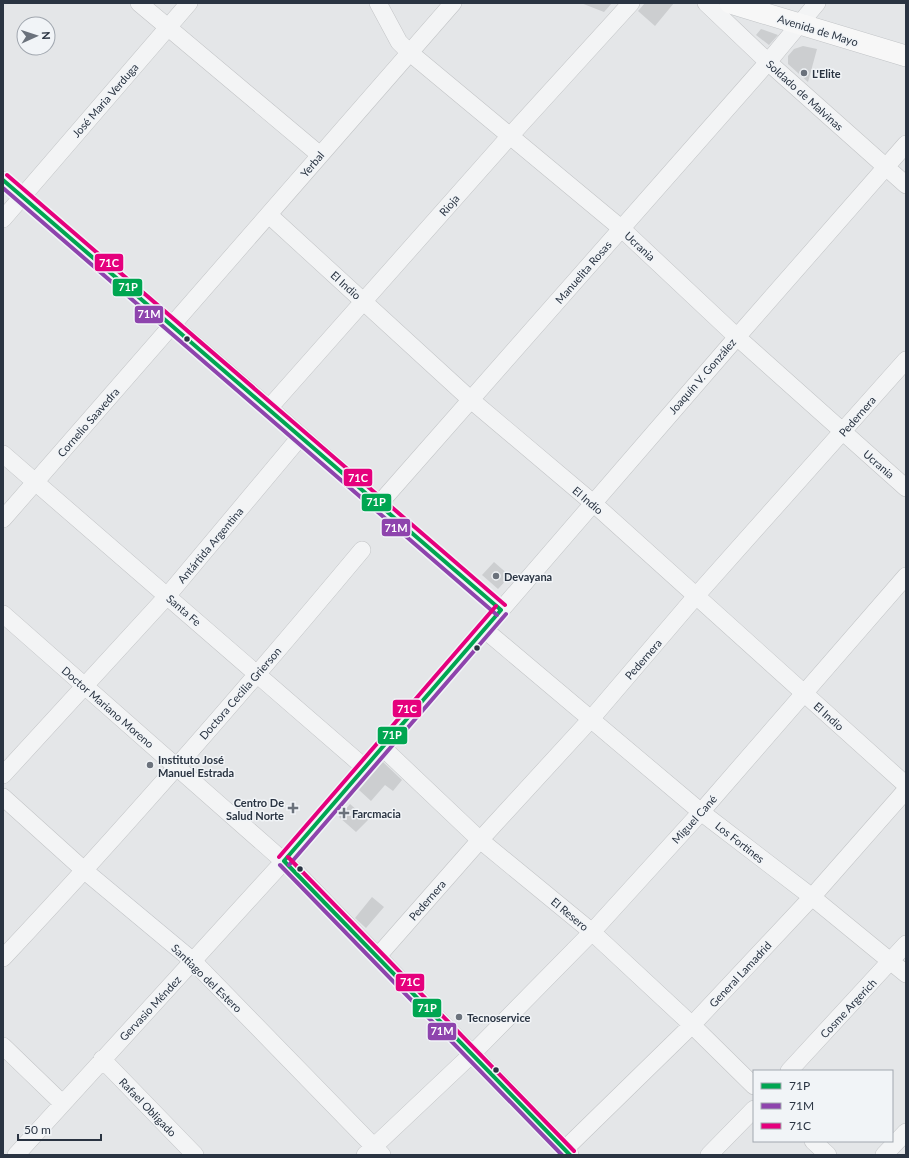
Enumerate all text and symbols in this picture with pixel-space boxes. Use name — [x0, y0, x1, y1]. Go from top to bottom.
street label: Avenida de Mayo — [776, 12, 860, 48]
north arrow — [16, 16, 56, 56]
text: N — [40, 31, 53, 40]
street label: Soldado de Malvinas — [764, 57, 846, 133]
street label: José Maria Verduga — [69, 60, 141, 140]
place label: L'Elite — [812, 67, 841, 80]
marker: L'Elite — [799, 68, 809, 78]
street label: Yerbal — [297, 148, 327, 180]
street label: Rioja — [436, 192, 462, 218]
street label: Ucrania — [622, 229, 658, 263]
street label: Manuelita Rosas — [552, 238, 614, 306]
line badge: 71C — [94, 253, 124, 272]
text: 71C — [99, 256, 120, 269]
street label: El Indio — [328, 268, 364, 302]
line badge: 71P — [112, 278, 143, 297]
text: 71P — [118, 280, 138, 293]
line badge: 71M — [134, 305, 164, 324]
text: 71M — [137, 307, 161, 320]
unlabelled marker — [182, 334, 192, 344]
street label: Joaquín V. González — [666, 336, 738, 416]
street label: Cornelio Saavedra — [54, 385, 122, 459]
street label: Pedernera — [836, 393, 878, 439]
street label: Ucrania — [861, 447, 897, 481]
line badge: 71C — [343, 468, 373, 487]
text: 71C — [348, 471, 369, 484]
street label: El Indio — [570, 483, 606, 517]
line badge: 71P — [361, 493, 392, 512]
text: 71P — [366, 495, 386, 508]
street label: Antártida Argentina — [175, 504, 245, 586]
line badge: 71M — [381, 518, 411, 537]
text: 71M — [384, 521, 408, 534]
place label: Devayana — [504, 570, 552, 583]
marker: Devayana — [491, 571, 501, 581]
street label: Santa Fe — [164, 592, 204, 629]
street label: Pedernera — [622, 636, 664, 682]
unlabelled marker — [472, 643, 482, 653]
street label: Doctora Cecilia Grierson — [196, 644, 284, 742]
street label: Doctor Mariano Moreno — [59, 664, 157, 750]
line badge: 71C — [392, 699, 422, 718]
street label: El Indio — [811, 699, 847, 733]
text: 71C — [397, 702, 418, 715]
line badge: 71P — [377, 726, 408, 745]
text: 71P — [382, 728, 402, 741]
place label: Instituto José Manuel Estrada — [158, 753, 234, 779]
marker: Instituto José Manuel Estrada — [145, 760, 155, 770]
street label: Miguel Cané — [669, 792, 719, 846]
place label: Centro De Salud Norte — [226, 796, 284, 822]
marker: Centro De Salud Norte — [287, 802, 299, 814]
place label: Farcmacia — [352, 807, 401, 820]
marker: Farcmacia — [339, 808, 349, 818]
street label: Los Fortines — [713, 819, 767, 865]
unlabelled marker — [295, 864, 305, 874]
street label: Pedernera — [406, 877, 448, 923]
street label: El Resero — [549, 895, 591, 933]
street label: General Lamadrid — [706, 938, 774, 1010]
street label: Santiago del Estero — [169, 941, 245, 1015]
street label: Gervasio Méndez — [117, 973, 183, 1043]
line badge: 71C — [395, 973, 425, 992]
text: 71C — [400, 975, 421, 988]
street label: Cosme Argerich — [817, 976, 879, 1040]
line badge: 71P — [412, 998, 442, 1018]
text: 71P — [417, 1001, 437, 1014]
place label: Tecnoservice — [467, 1011, 531, 1024]
marker: Tecnoservice — [454, 1012, 464, 1022]
line badge: 71M — [427, 1022, 457, 1041]
text: 71M — [430, 1024, 454, 1037]
unlabelled marker — [491, 1065, 501, 1075]
legend — [753, 1070, 893, 1142]
street label: Rafael Obligado — [117, 1075, 179, 1139]
text: 71P — [789, 1078, 810, 1093]
text: 71M — [789, 1098, 814, 1113]
scale bar — [18, 1116, 101, 1142]
text: 71C — [789, 1118, 811, 1133]
text: 50 m — [24, 1122, 51, 1137]

